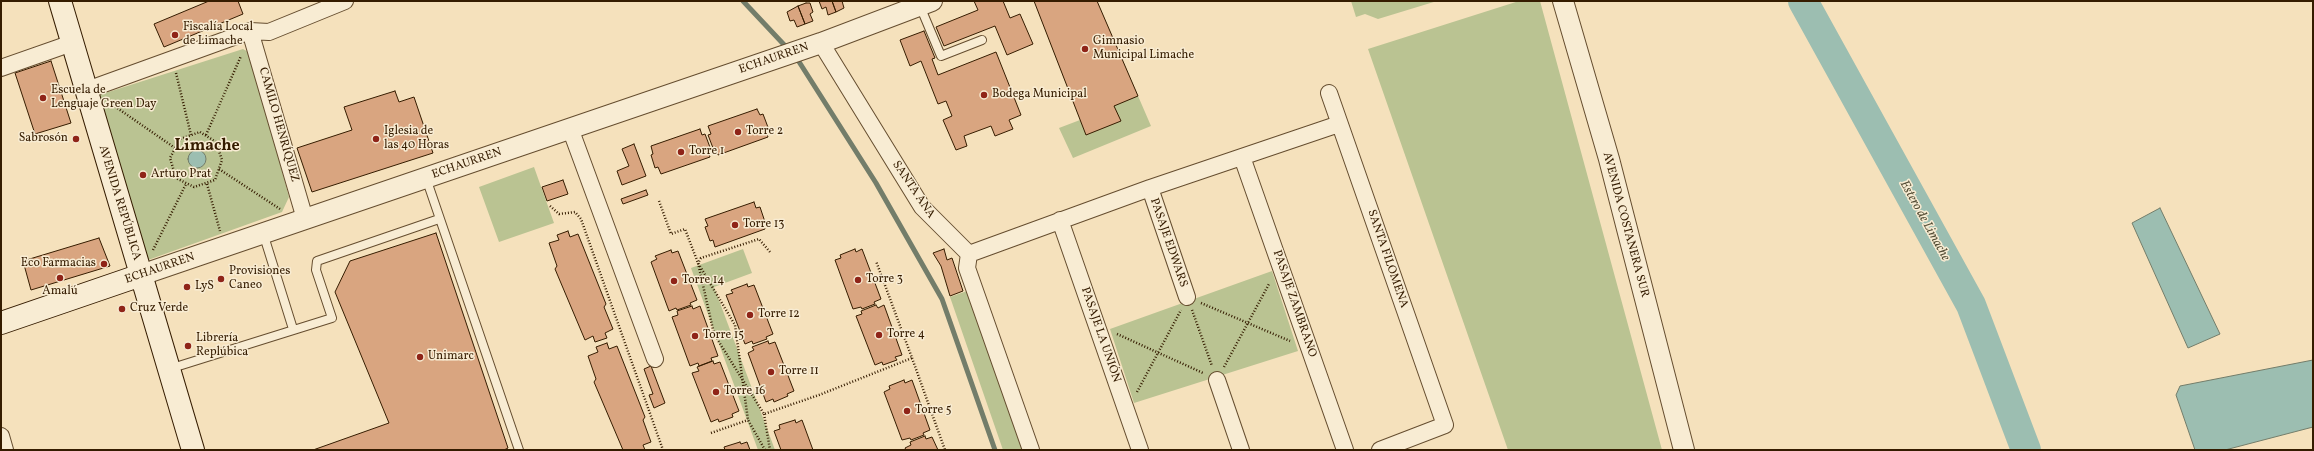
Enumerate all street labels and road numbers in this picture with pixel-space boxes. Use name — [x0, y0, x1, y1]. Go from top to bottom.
street label: ECHAURREN — [737, 40, 811, 78]
street label: CAMILO HENRÍQUEZ — [255, 66, 301, 184]
street label: AVENIDA REPÚBLICA — [95, 144, 143, 262]
street label: ECHAURREN — [430, 145, 504, 183]
street label: AVENIDA COSTANERA SUR — [1599, 151, 1651, 299]
street label: SANTA ANA — [888, 158, 938, 222]
street label: PASAJE EDWARS — [1146, 197, 1190, 289]
street label: SANTA FILOMENA — [1363, 208, 1411, 310]
street label: PASAJE ZAMBRANO — [1269, 248, 1319, 360]
street label: ECHAURREN — [123, 250, 197, 288]
street label: PASAJE LA UNIÓN — [1077, 285, 1123, 385]

